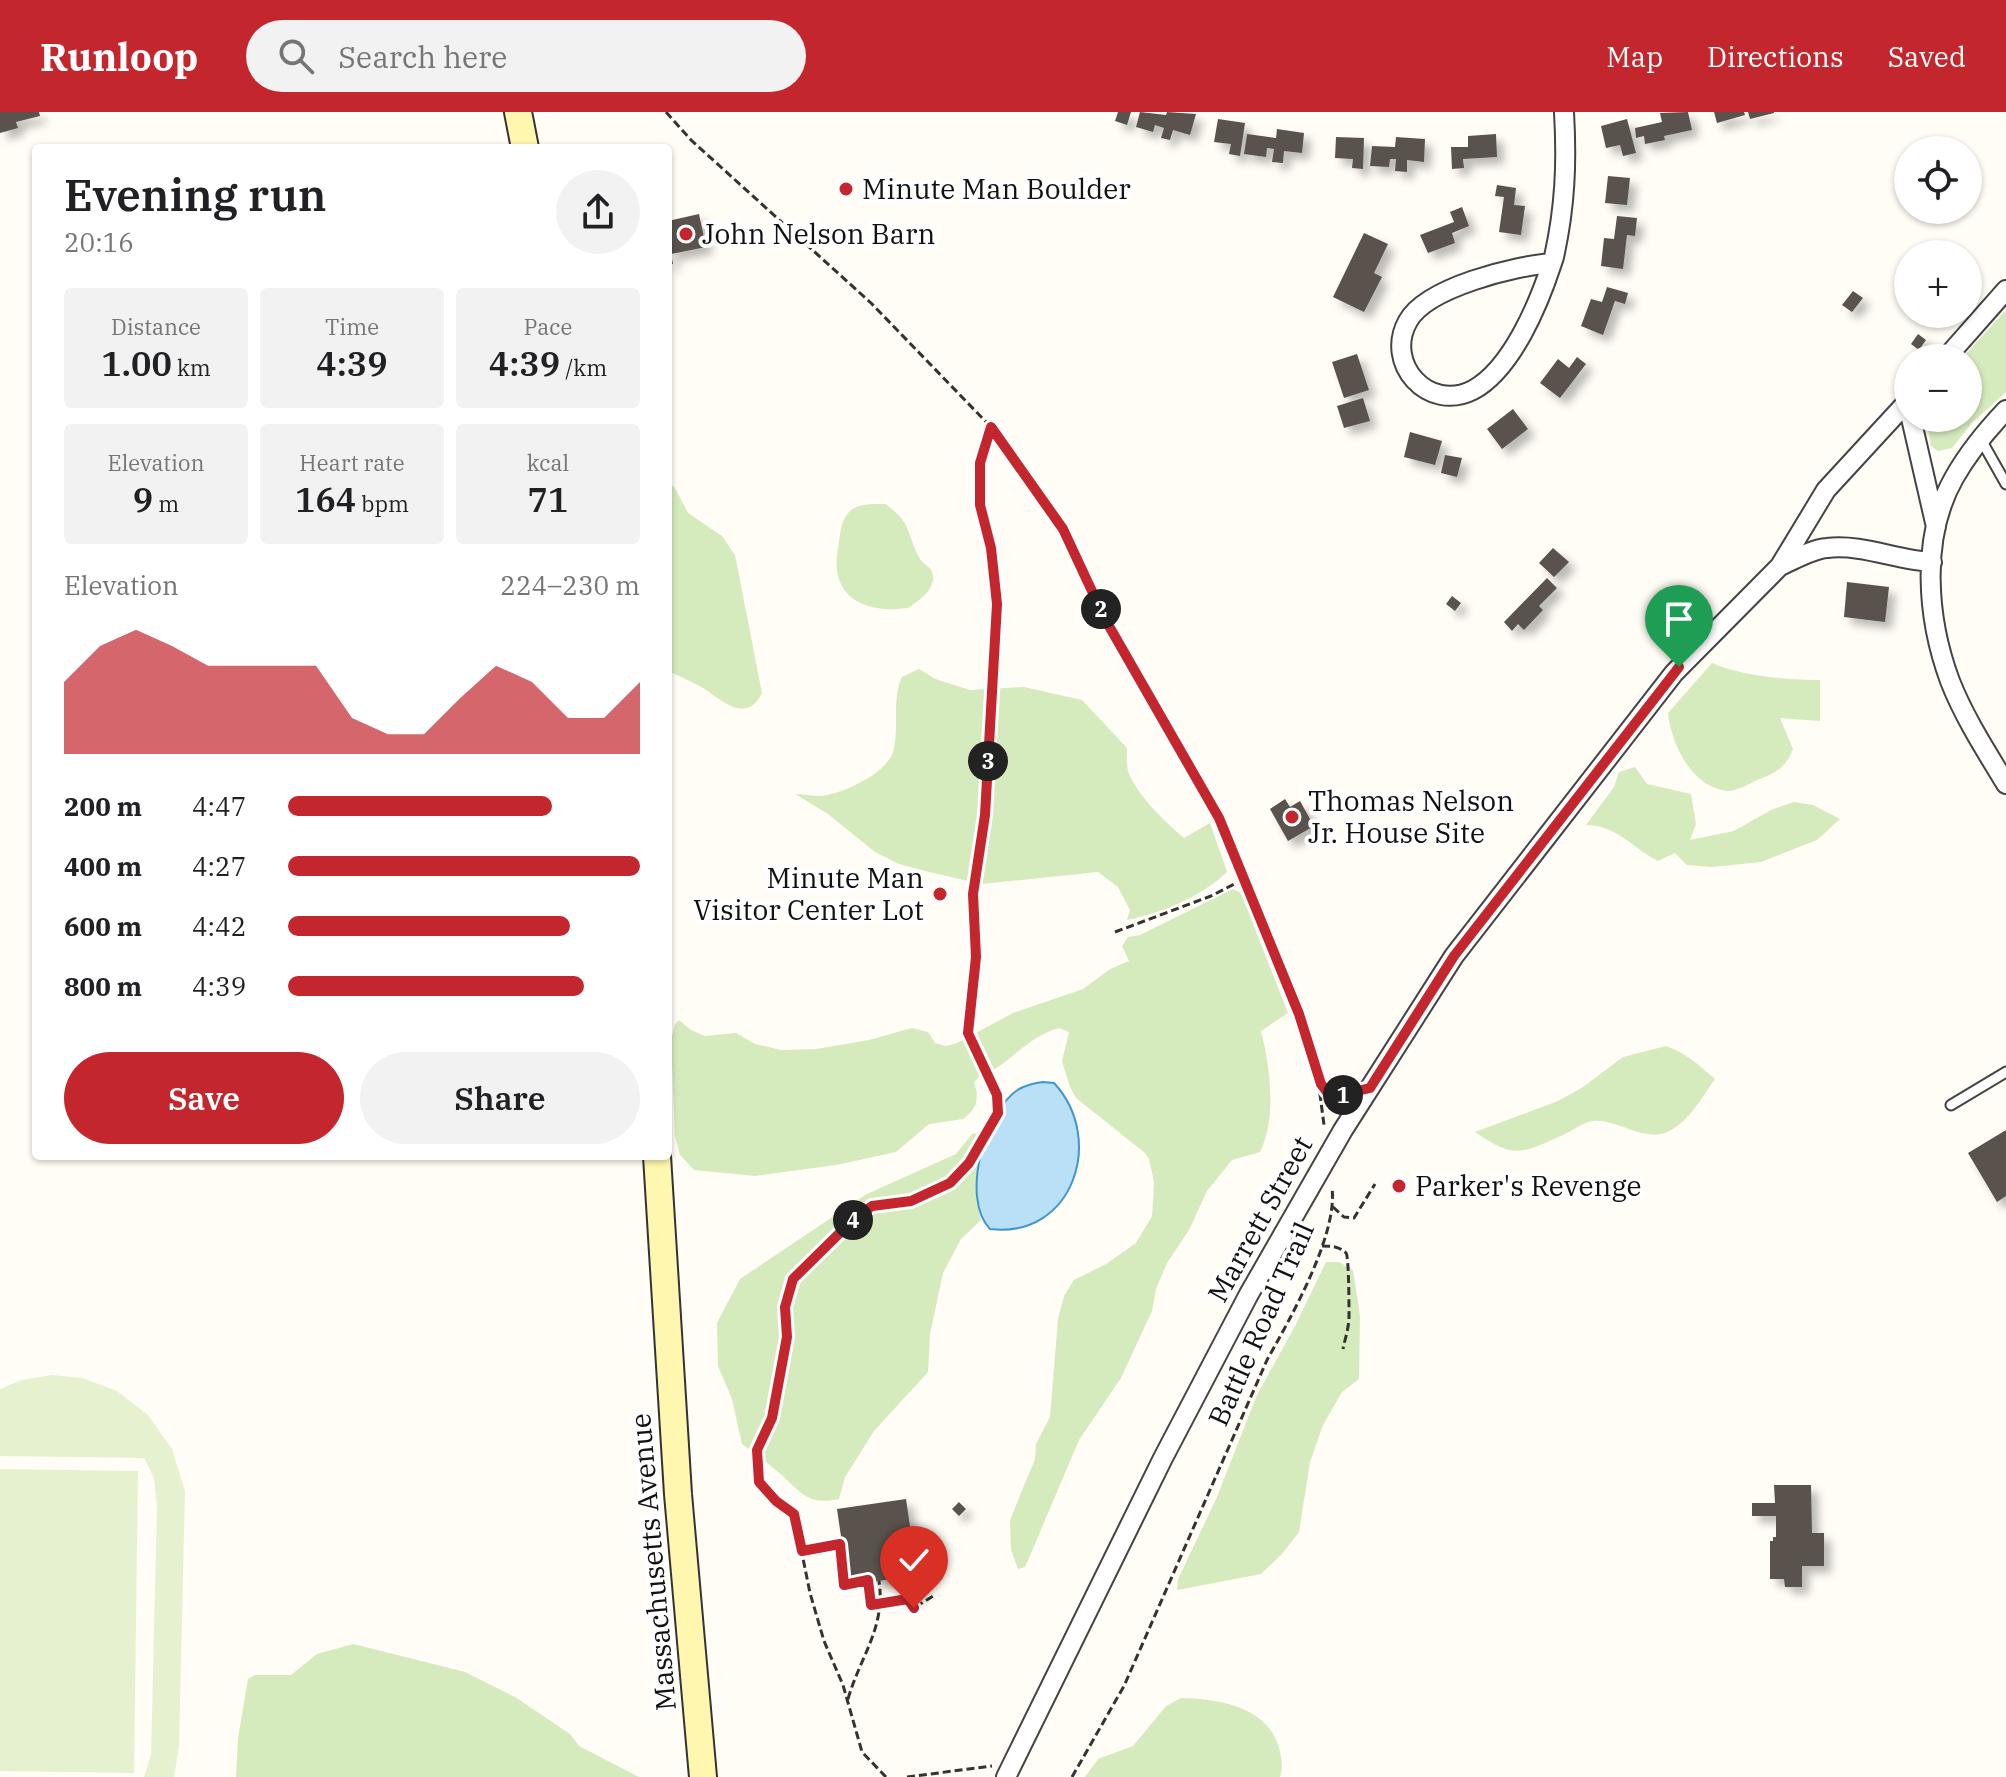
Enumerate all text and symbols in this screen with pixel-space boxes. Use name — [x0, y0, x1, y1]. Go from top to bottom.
search box — [246, 20, 806, 92]
text: Runloop — [40, 32, 198, 81]
icon: search — [274, 34, 318, 78]
text: Search here — [338, 37, 507, 76]
text: Map — [1606, 38, 1663, 75]
text: Directions — [1707, 38, 1844, 75]
text: Saved — [1888, 38, 1966, 75]
map controls — [1894, 136, 1982, 432]
button: locate — [1894, 136, 1982, 224]
text: Evening run — [64, 166, 327, 223]
button: share — [556, 170, 640, 254]
place label: Minute Man Boulder — [862, 170, 1131, 207]
marker: Minute Man Boulder — [837, 180, 855, 198]
place label: John Nelson Barn — [702, 215, 935, 252]
text: 20:16 — [64, 225, 134, 259]
marker: John Nelson Barn — [677, 225, 695, 243]
button: + — [1894, 240, 1982, 328]
text: Distance — [111, 312, 201, 341]
text: Time — [325, 312, 379, 341]
text: Pace — [524, 312, 572, 341]
text: 1.00 — [101, 341, 172, 385]
text: 4:39 — [316, 341, 388, 385]
text: 4:39 — [489, 341, 560, 385]
button: − — [1894, 344, 1982, 432]
text: km — [172, 353, 211, 382]
text: /km — [560, 353, 607, 382]
text: Elevation — [108, 448, 204, 477]
text: Heart rate — [299, 448, 405, 477]
text: kcal — [527, 448, 569, 477]
text: 9 — [133, 477, 153, 521]
text: 164 — [295, 477, 356, 521]
text: 71 — [528, 477, 568, 521]
text: m — [153, 489, 179, 518]
text: bpm — [356, 489, 409, 518]
text: Elevation — [64, 568, 179, 602]
text: 224–230 m — [500, 568, 640, 602]
pin — [1645, 585, 1713, 667]
pin: 2 — [1081, 589, 1121, 629]
text: 2 — [1094, 594, 1108, 623]
icon: arrive — [1657, 597, 1701, 641]
pin: 3 — [968, 741, 1008, 781]
text: 3 — [981, 746, 995, 775]
place label: Thomas Nelson Jr. House Site — [1308, 782, 1514, 851]
text: 200 m — [64, 789, 142, 823]
text: 4:47 — [192, 789, 246, 823]
marker: Thomas Nelson Jr. House Site — [1283, 808, 1301, 826]
text: 400 m — [64, 849, 142, 883]
text: 4:27 — [192, 849, 246, 883]
place label: Minute Man Visitor Center Lot — [693, 859, 924, 928]
marker: Minute Man Visitor Center Lot — [931, 885, 949, 903]
text: 600 m — [64, 909, 142, 943]
text: 4:42 — [192, 909, 246, 943]
text: 800 m — [64, 969, 142, 1003]
text: 4:39 — [192, 969, 246, 1003]
button: Save — [64, 1052, 344, 1144]
button: Share — [360, 1052, 640, 1144]
pin: 1 — [1323, 1075, 1363, 1115]
text: 1 — [1336, 1080, 1350, 1109]
street label: Marrett Street — [1199, 1129, 1320, 1308]
place label: Parker's Revenge — [1415, 1167, 1642, 1204]
marker: Parker's Revenge — [1390, 1177, 1408, 1195]
pin: 4 — [833, 1200, 873, 1240]
text: 4 — [846, 1205, 860, 1234]
street label: Battle Road Trail — [1199, 1216, 1322, 1431]
street label: Massachusetts Avenue — [621, 1412, 684, 1712]
pin — [880, 1526, 948, 1608]
icon: check — [892, 1538, 936, 1582]

